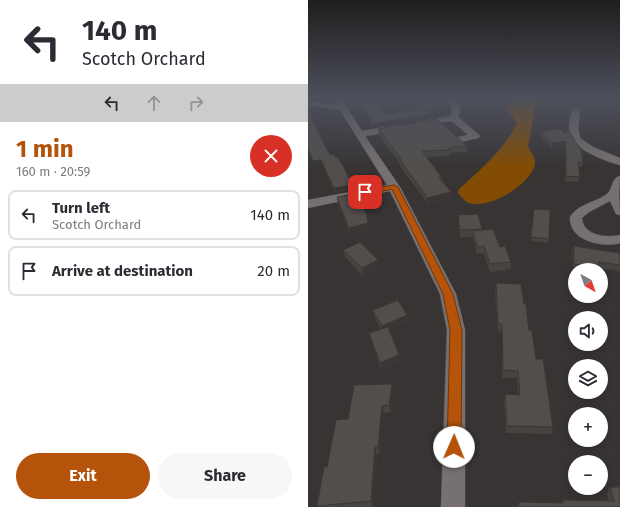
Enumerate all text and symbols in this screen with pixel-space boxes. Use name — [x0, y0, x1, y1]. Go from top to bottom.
text: 140 m — [82, 14, 158, 47]
icon: left — [16, 16, 68, 68]
text: Scotch Orchard — [82, 48, 206, 70]
icon: left — [101, 92, 123, 114]
icon: ahead — [143, 92, 165, 114]
icon: right — [185, 92, 207, 114]
text: 1 min — [16, 135, 74, 163]
button: close — [250, 135, 292, 177]
text: 160 m · 20:59 — [16, 164, 90, 179]
pin — [348, 175, 382, 209]
icon: arrive — [354, 181, 376, 203]
text: Turn left — [52, 199, 110, 217]
icon: left — [18, 204, 40, 226]
text: 140 m — [250, 206, 290, 224]
text: Scotch Orchard — [52, 217, 141, 232]
icon: arrive — [18, 260, 40, 282]
text: Arrive at destination — [52, 262, 193, 280]
text: 20 m — [257, 262, 290, 280]
north arrow — [568, 263, 608, 303]
map controls — [568, 263, 608, 495]
button: sound — [568, 311, 608, 351]
button: layers — [568, 359, 608, 399]
button: + — [568, 407, 608, 447]
position arrow — [433, 426, 475, 468]
button: Exit — [16, 453, 150, 499]
button: Share — [158, 453, 292, 499]
button: − — [568, 455, 608, 495]

